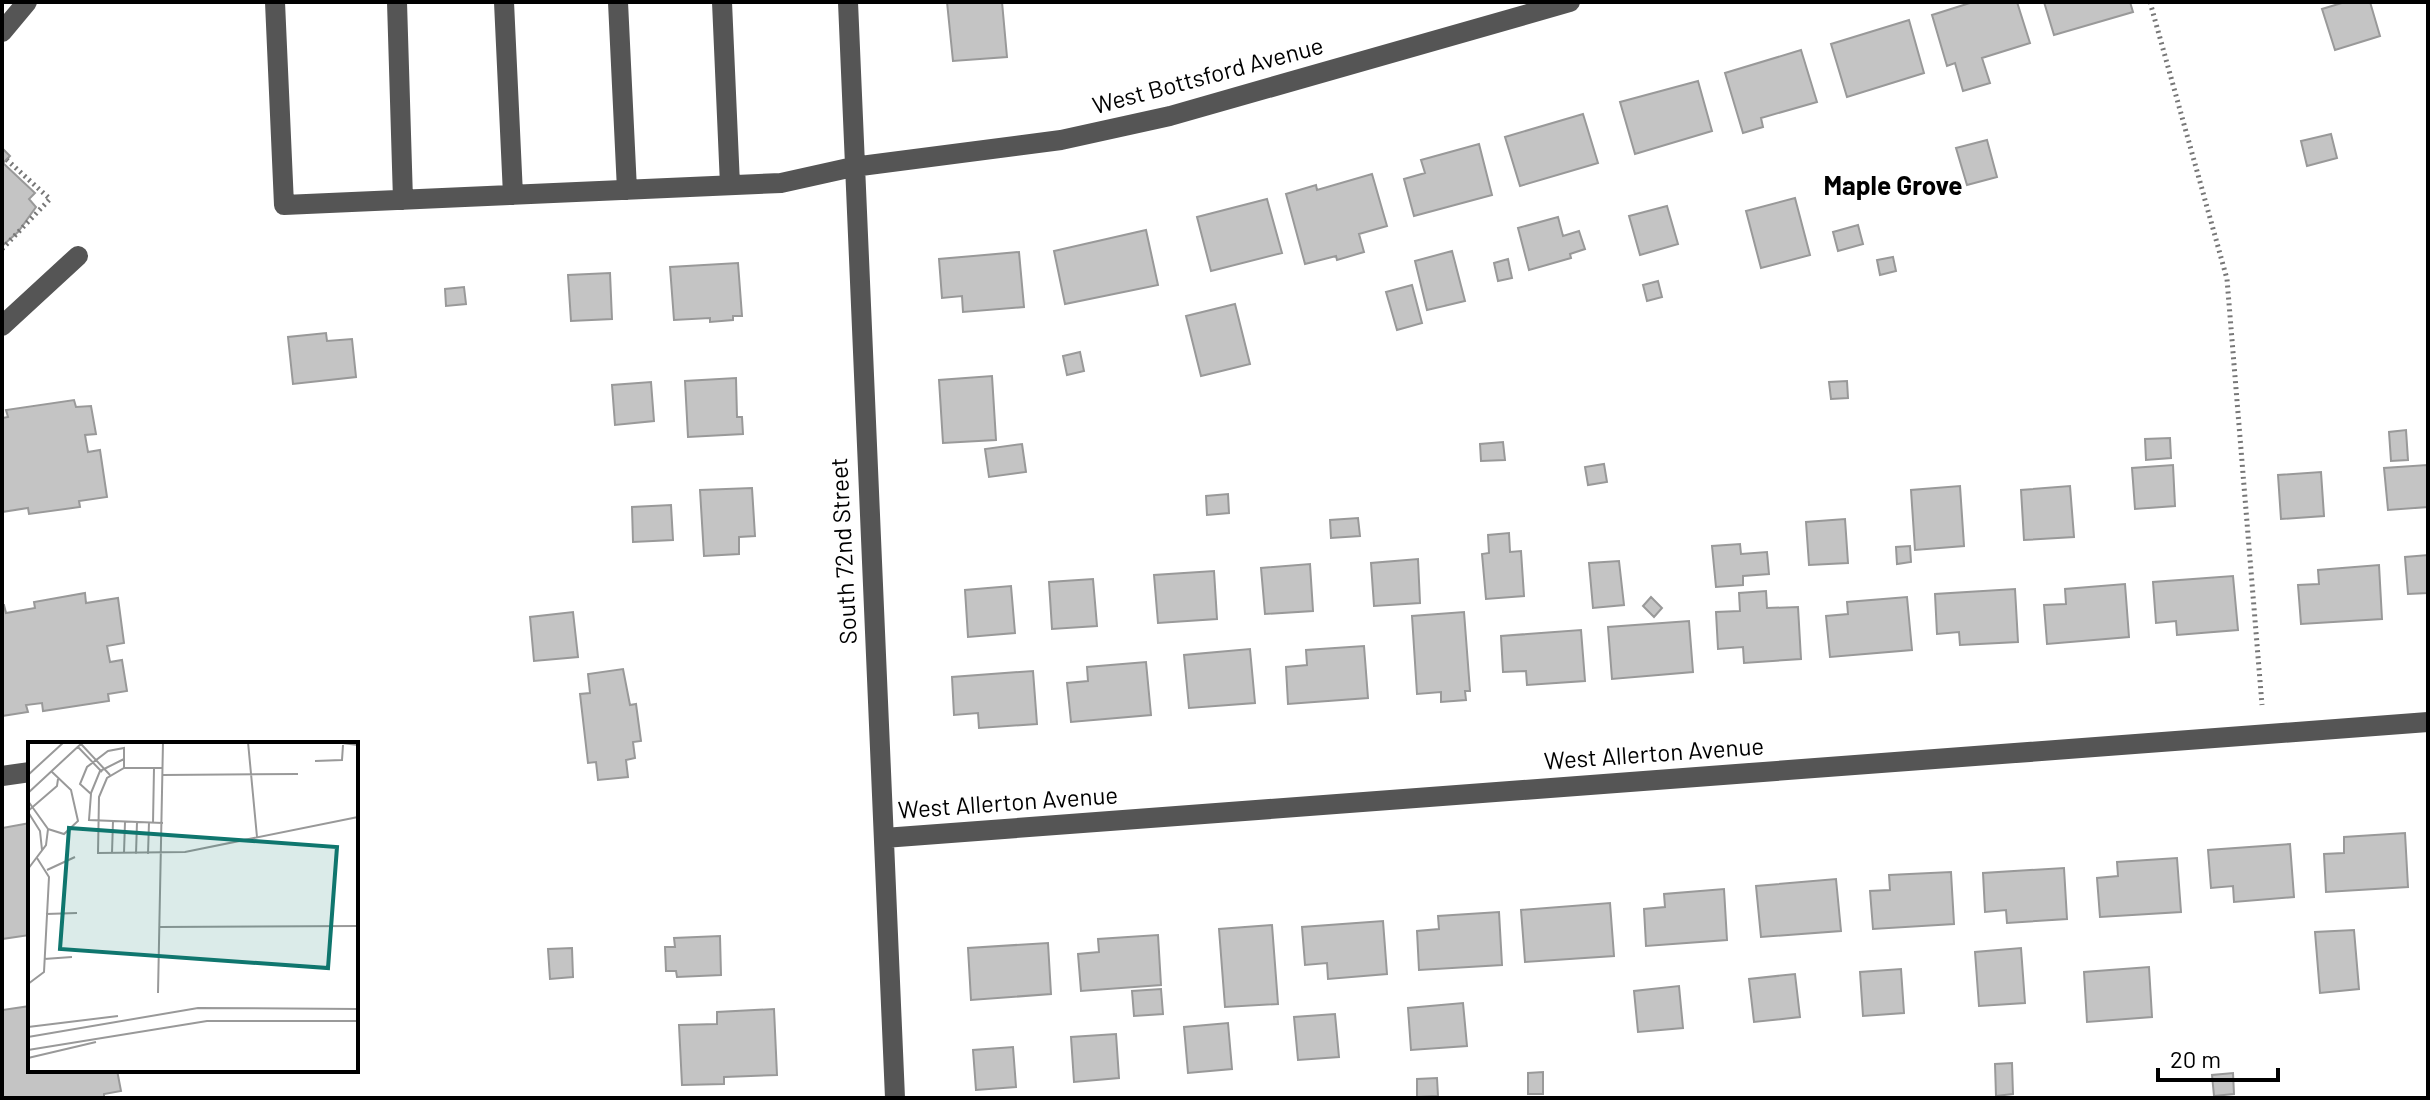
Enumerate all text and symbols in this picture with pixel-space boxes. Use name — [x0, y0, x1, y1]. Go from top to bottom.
street label: West Bottsford Avenue — [1089, 30, 1326, 119]
district label: Maple Grove — [1824, 169, 1962, 200]
street label: South 72nd Street — [823, 457, 862, 645]
street label: West Allerton Avenue — [1543, 730, 1765, 775]
inset map — [28, 742, 358, 1072]
street label: West Allerton Avenue — [897, 779, 1119, 824]
scale bar — [2158, 1032, 2278, 1082]
text: 20 m — [2170, 1044, 2221, 1073]

